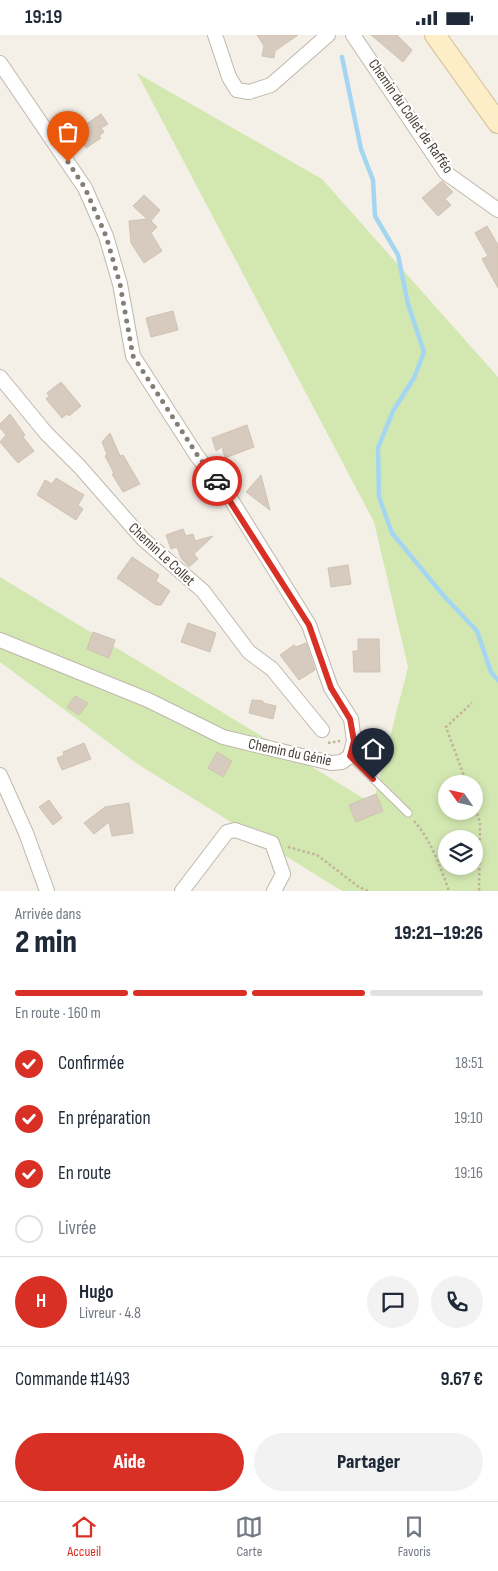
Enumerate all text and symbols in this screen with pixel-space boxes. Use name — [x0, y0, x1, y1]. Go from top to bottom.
text: 19:19 — [25, 6, 62, 29]
street label: Chemin du Collet de Rafféo — [364, 55, 457, 177]
pin — [47, 111, 89, 162]
icon: bag — [54, 118, 82, 146]
courier — [192, 456, 242, 506]
icon: car — [203, 467, 231, 495]
street label: Chemin Le Collet — [124, 519, 199, 590]
pin — [352, 728, 394, 779]
street label: Chemin du Génie — [247, 734, 333, 771]
icon: home — [359, 735, 387, 763]
north arrow — [438, 775, 482, 820]
map controls — [438, 775, 483, 875]
button: layers — [438, 830, 483, 875]
text: Arrivée dans — [15, 905, 81, 924]
text: 19:21–19:26 — [394, 922, 483, 945]
text: 2 min — [15, 923, 77, 962]
text: En route · 160 m — [15, 1004, 101, 1023]
icon: check — [15, 1050, 43, 1078]
text: Confirmée — [58, 1052, 124, 1075]
text: 18:51 — [455, 1054, 483, 1073]
icon: check — [15, 1105, 43, 1133]
text: En préparation — [58, 1107, 151, 1130]
text: 19:10 — [455, 1109, 483, 1128]
icon: check — [15, 1160, 43, 1188]
text: En route — [58, 1162, 111, 1185]
text: 19:16 — [455, 1164, 483, 1183]
text: Livrée — [58, 1217, 96, 1240]
button: chat — [367, 1276, 419, 1328]
button: phone — [431, 1276, 483, 1328]
text: Hugo — [79, 1281, 114, 1304]
text: H — [36, 1290, 46, 1313]
text: Livreur · 4.8 — [79, 1304, 141, 1323]
text: Commande #1493 — [15, 1368, 130, 1391]
text: 9.67 € — [440, 1368, 483, 1391]
button: Aide — [15, 1433, 244, 1491]
button: Partager — [254, 1433, 483, 1491]
tab: Accueil — [67, 1513, 101, 1560]
tab: Carte — [235, 1513, 263, 1560]
tab: Favoris — [398, 1513, 431, 1560]

